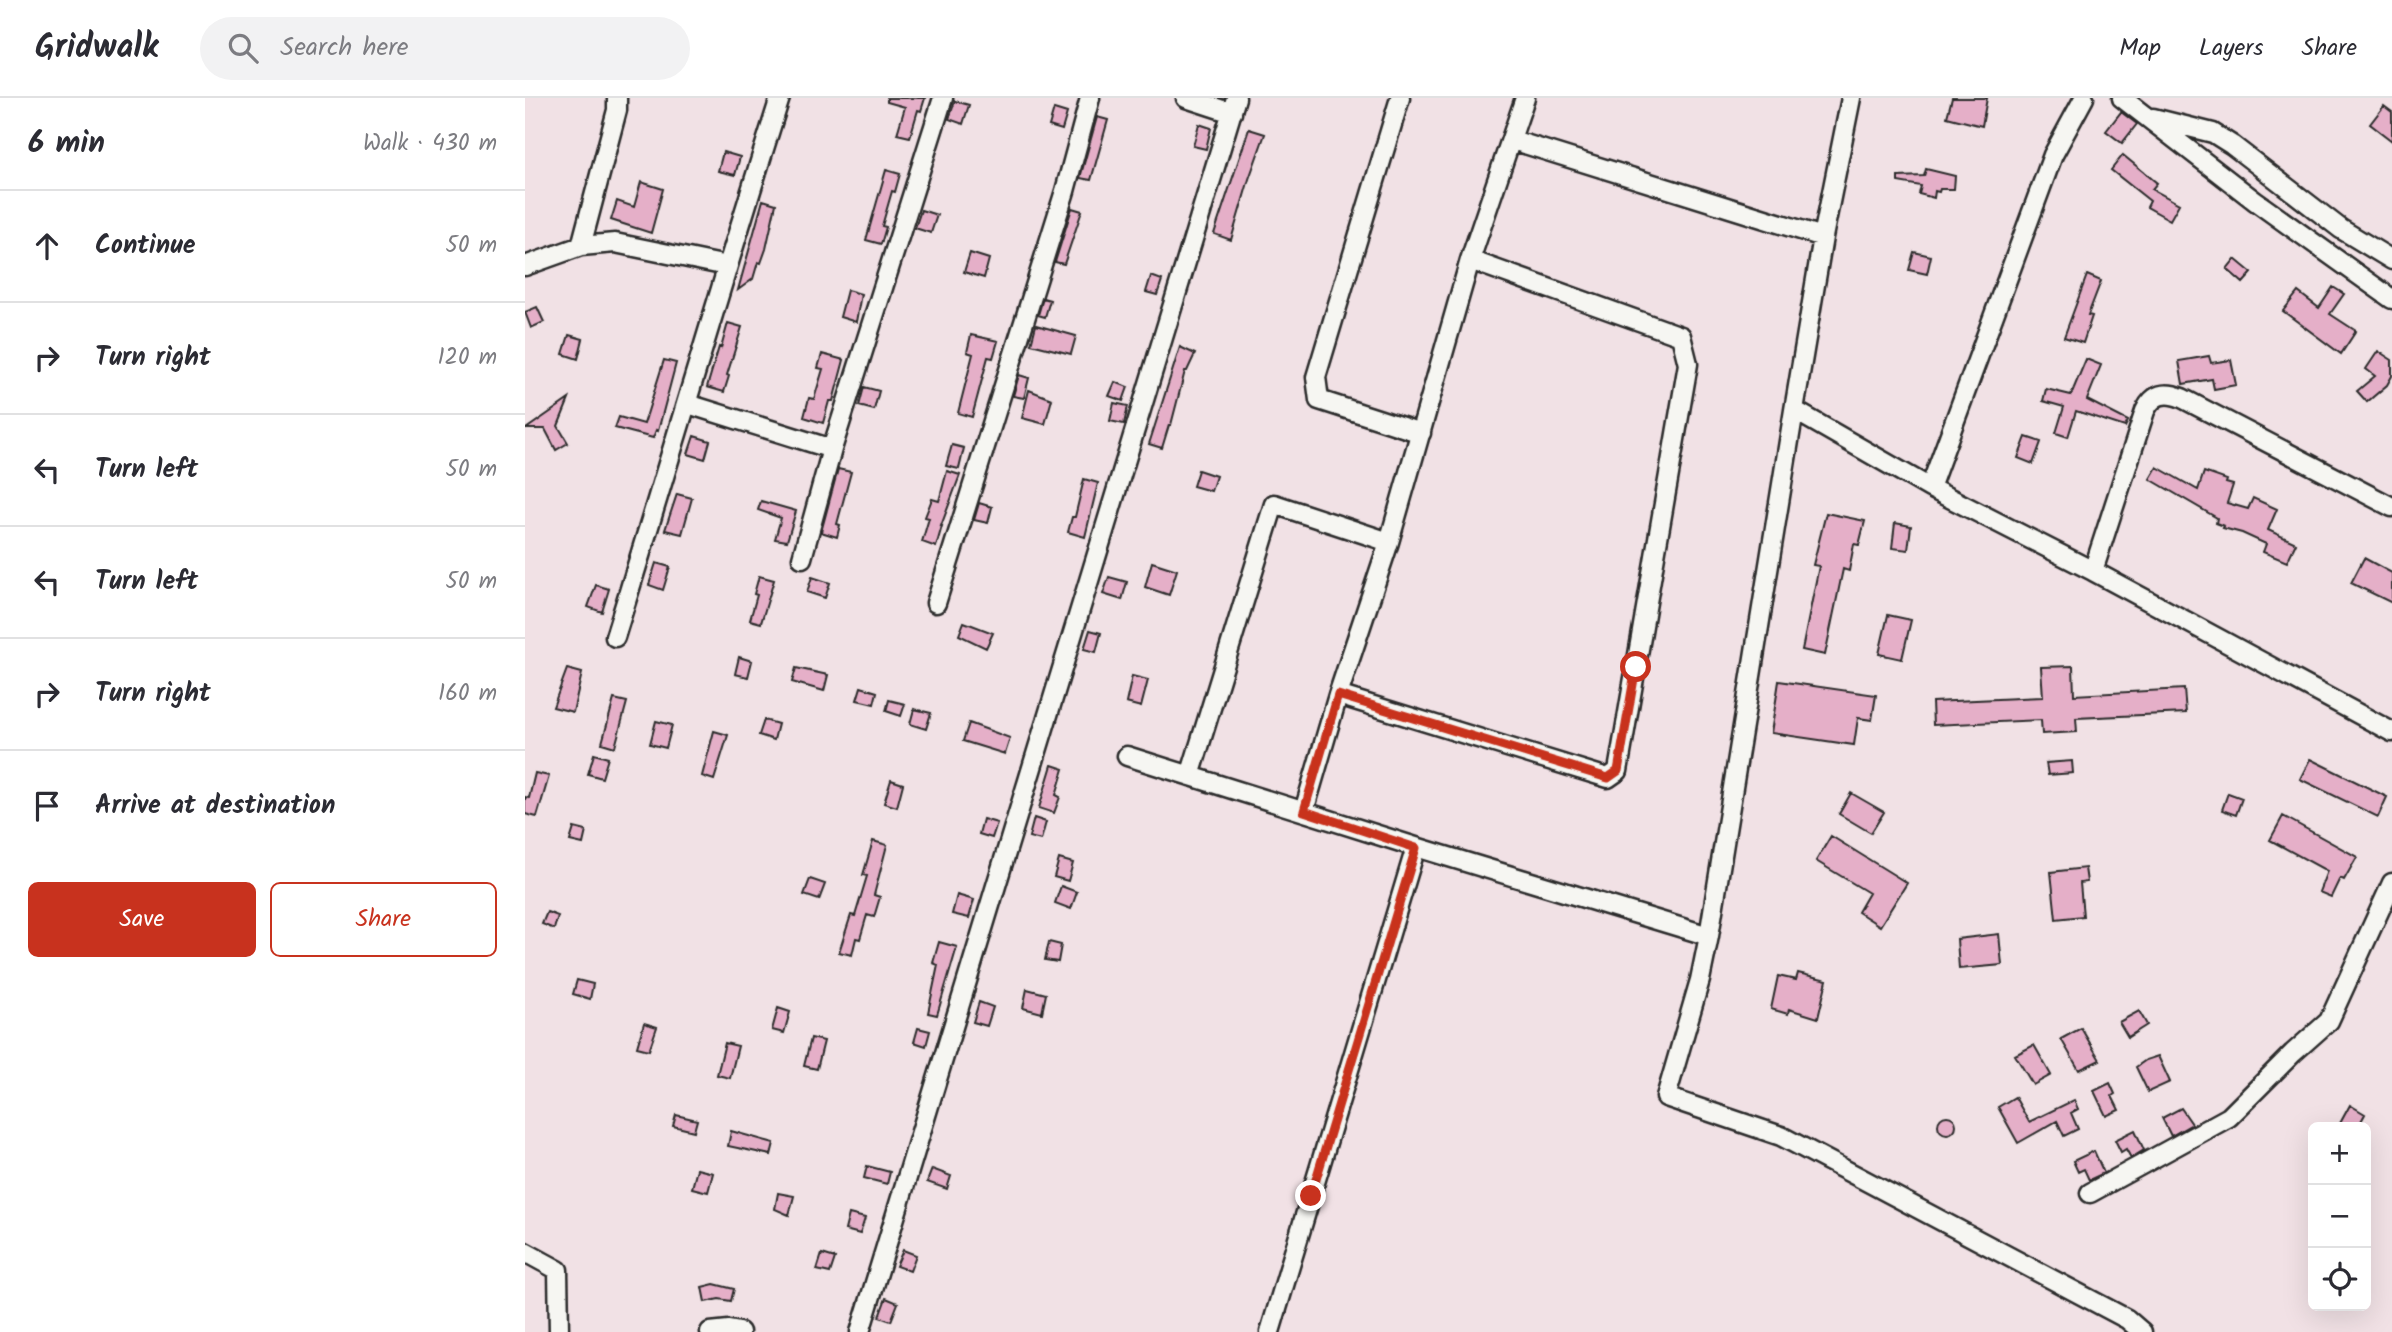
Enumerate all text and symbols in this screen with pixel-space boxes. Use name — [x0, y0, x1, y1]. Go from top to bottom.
search box — [200, 17, 690, 80]
text: Gridwalk — [35, 22, 158, 75]
text: Search here — [280, 27, 409, 69]
icon: search — [224, 29, 262, 67]
text: Map — [2119, 29, 2161, 68]
text: Layers — [2199, 29, 2263, 68]
text: Share — [2301, 29, 2357, 68]
text: 6 min — [28, 120, 105, 168]
text: Walk · 430 m — [363, 126, 497, 162]
text: Continue — [95, 225, 196, 267]
icon: ahead — [28, 227, 66, 265]
text: 50 m — [446, 228, 497, 264]
text: Turn right — [95, 337, 211, 379]
icon: right — [28, 339, 66, 377]
text: 120 m — [437, 340, 497, 376]
text: Turn left — [95, 449, 198, 491]
icon: left — [28, 451, 66, 489]
text: 50 m — [446, 452, 497, 488]
text: Turn left — [95, 561, 198, 603]
icon: left — [28, 563, 66, 601]
text: 50 m — [446, 564, 497, 600]
route start — [1620, 651, 1651, 682]
text: Turn right — [95, 673, 211, 715]
icon: right — [28, 675, 66, 713]
text: 160 m — [438, 676, 497, 712]
text: Arrive at destination — [95, 785, 335, 827]
icon: arrive — [28, 787, 66, 825]
button: Save — [28, 882, 256, 957]
button: Share — [270, 882, 497, 957]
map controls — [2308, 1122, 2371, 1311]
button: + — [2308, 1122, 2371, 1185]
route end — [1295, 1180, 1326, 1211]
button: − — [2308, 1185, 2371, 1248]
button: locate — [2308, 1248, 2371, 1311]

